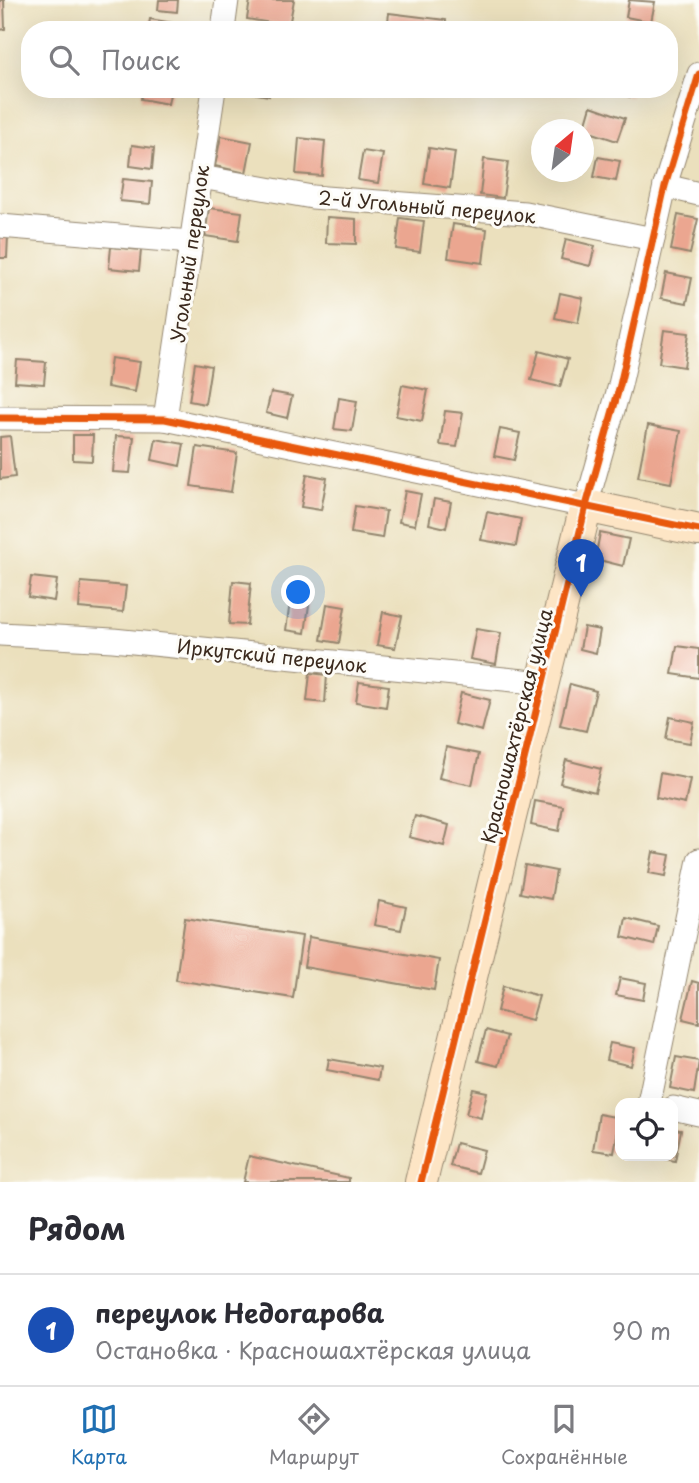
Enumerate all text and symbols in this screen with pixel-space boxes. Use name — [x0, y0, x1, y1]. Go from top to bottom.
search box — [21, 21, 678, 98]
text: Поиск — [101, 40, 180, 79]
icon: search — [45, 41, 83, 79]
north arrow — [531, 119, 594, 182]
street label: Угольный переулок — [163, 163, 215, 344]
street label: 2-й Угольный переулок — [317, 183, 538, 230]
pin: 1 — [558, 539, 604, 597]
your location — [281, 575, 315, 609]
street label: Красношахтёрская улица — [473, 605, 559, 846]
street label: Иркутский переулок — [176, 631, 369, 679]
map controls — [615, 1098, 678, 1161]
button: locate — [615, 1098, 678, 1161]
text: Рядом — [28, 1205, 126, 1250]
text: переулок Недогарова — [95, 1293, 384, 1332]
text: 1 — [46, 1313, 57, 1348]
text: 90 m — [612, 1313, 671, 1348]
text: Остановка · Красношахтёрская улица — [95, 1332, 530, 1367]
tab: Карта — [71, 1400, 127, 1470]
tab: Маршрут — [269, 1400, 359, 1470]
tab: Сохранённые — [501, 1400, 628, 1470]

